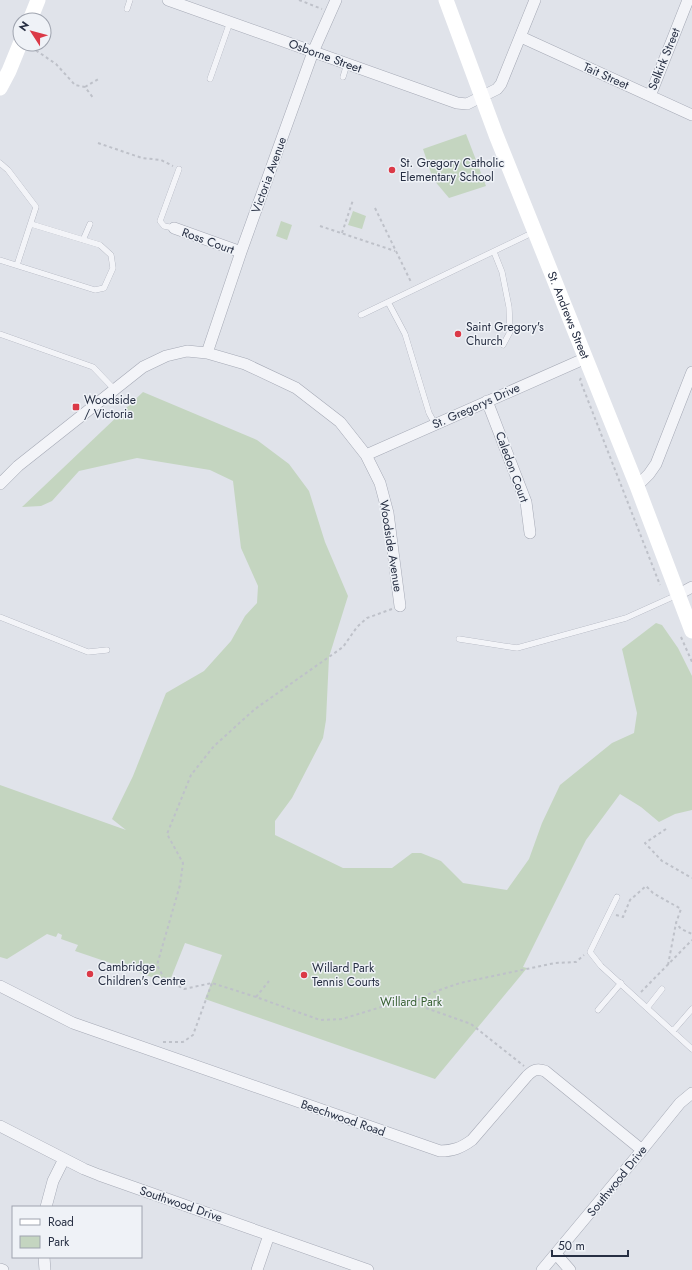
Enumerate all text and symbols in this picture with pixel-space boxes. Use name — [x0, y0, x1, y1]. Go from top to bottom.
north arrow — [12, 12, 52, 52]
text: N — [15, 18, 33, 34]
street label: Selkirk Street — [643, 25, 685, 93]
street label: Osborne Street — [286, 34, 364, 78]
street label: Tait Street — [580, 58, 632, 94]
street label: Victoria Avenue — [247, 134, 291, 216]
place label: St. Gregory Catholic Elementary School — [400, 154, 504, 186]
marker: St. Gregory Catholic Elementary School — [387, 165, 397, 175]
street label: Ross Court — [179, 223, 237, 259]
street label: St. Andrews Street — [543, 269, 594, 362]
place label: Saint Gregory's Church — [466, 318, 544, 350]
marker: Saint Gregory's Church — [453, 329, 463, 339]
street label: St. Gregorys Drive — [429, 379, 523, 433]
place label: Woodside / Victoria — [84, 391, 136, 423]
marker: Woodside / Victoria — [71, 402, 81, 412]
street label: Caledon Court — [491, 429, 533, 505]
street label: Woodside Avenue — [375, 499, 407, 593]
place label: Cambridge Children's Centre — [98, 958, 186, 990]
place label: Willard Park Tennis Courts — [312, 959, 380, 991]
marker: Cambridge Children's Centre — [85, 969, 95, 979]
marker: Willard Park Tennis Courts — [299, 970, 309, 980]
park label: Willard Park — [380, 993, 443, 1011]
street label: Beechwood Road — [298, 1095, 388, 1141]
street label: Southwood Drive — [583, 1142, 651, 1220]
street label: Southwood Drive — [137, 1181, 225, 1227]
legend — [12, 1206, 142, 1258]
text: Road — [48, 1213, 74, 1231]
scale bar — [552, 1232, 628, 1258]
text: Park — [48, 1233, 70, 1251]
text: 50 m — [558, 1237, 585, 1255]

